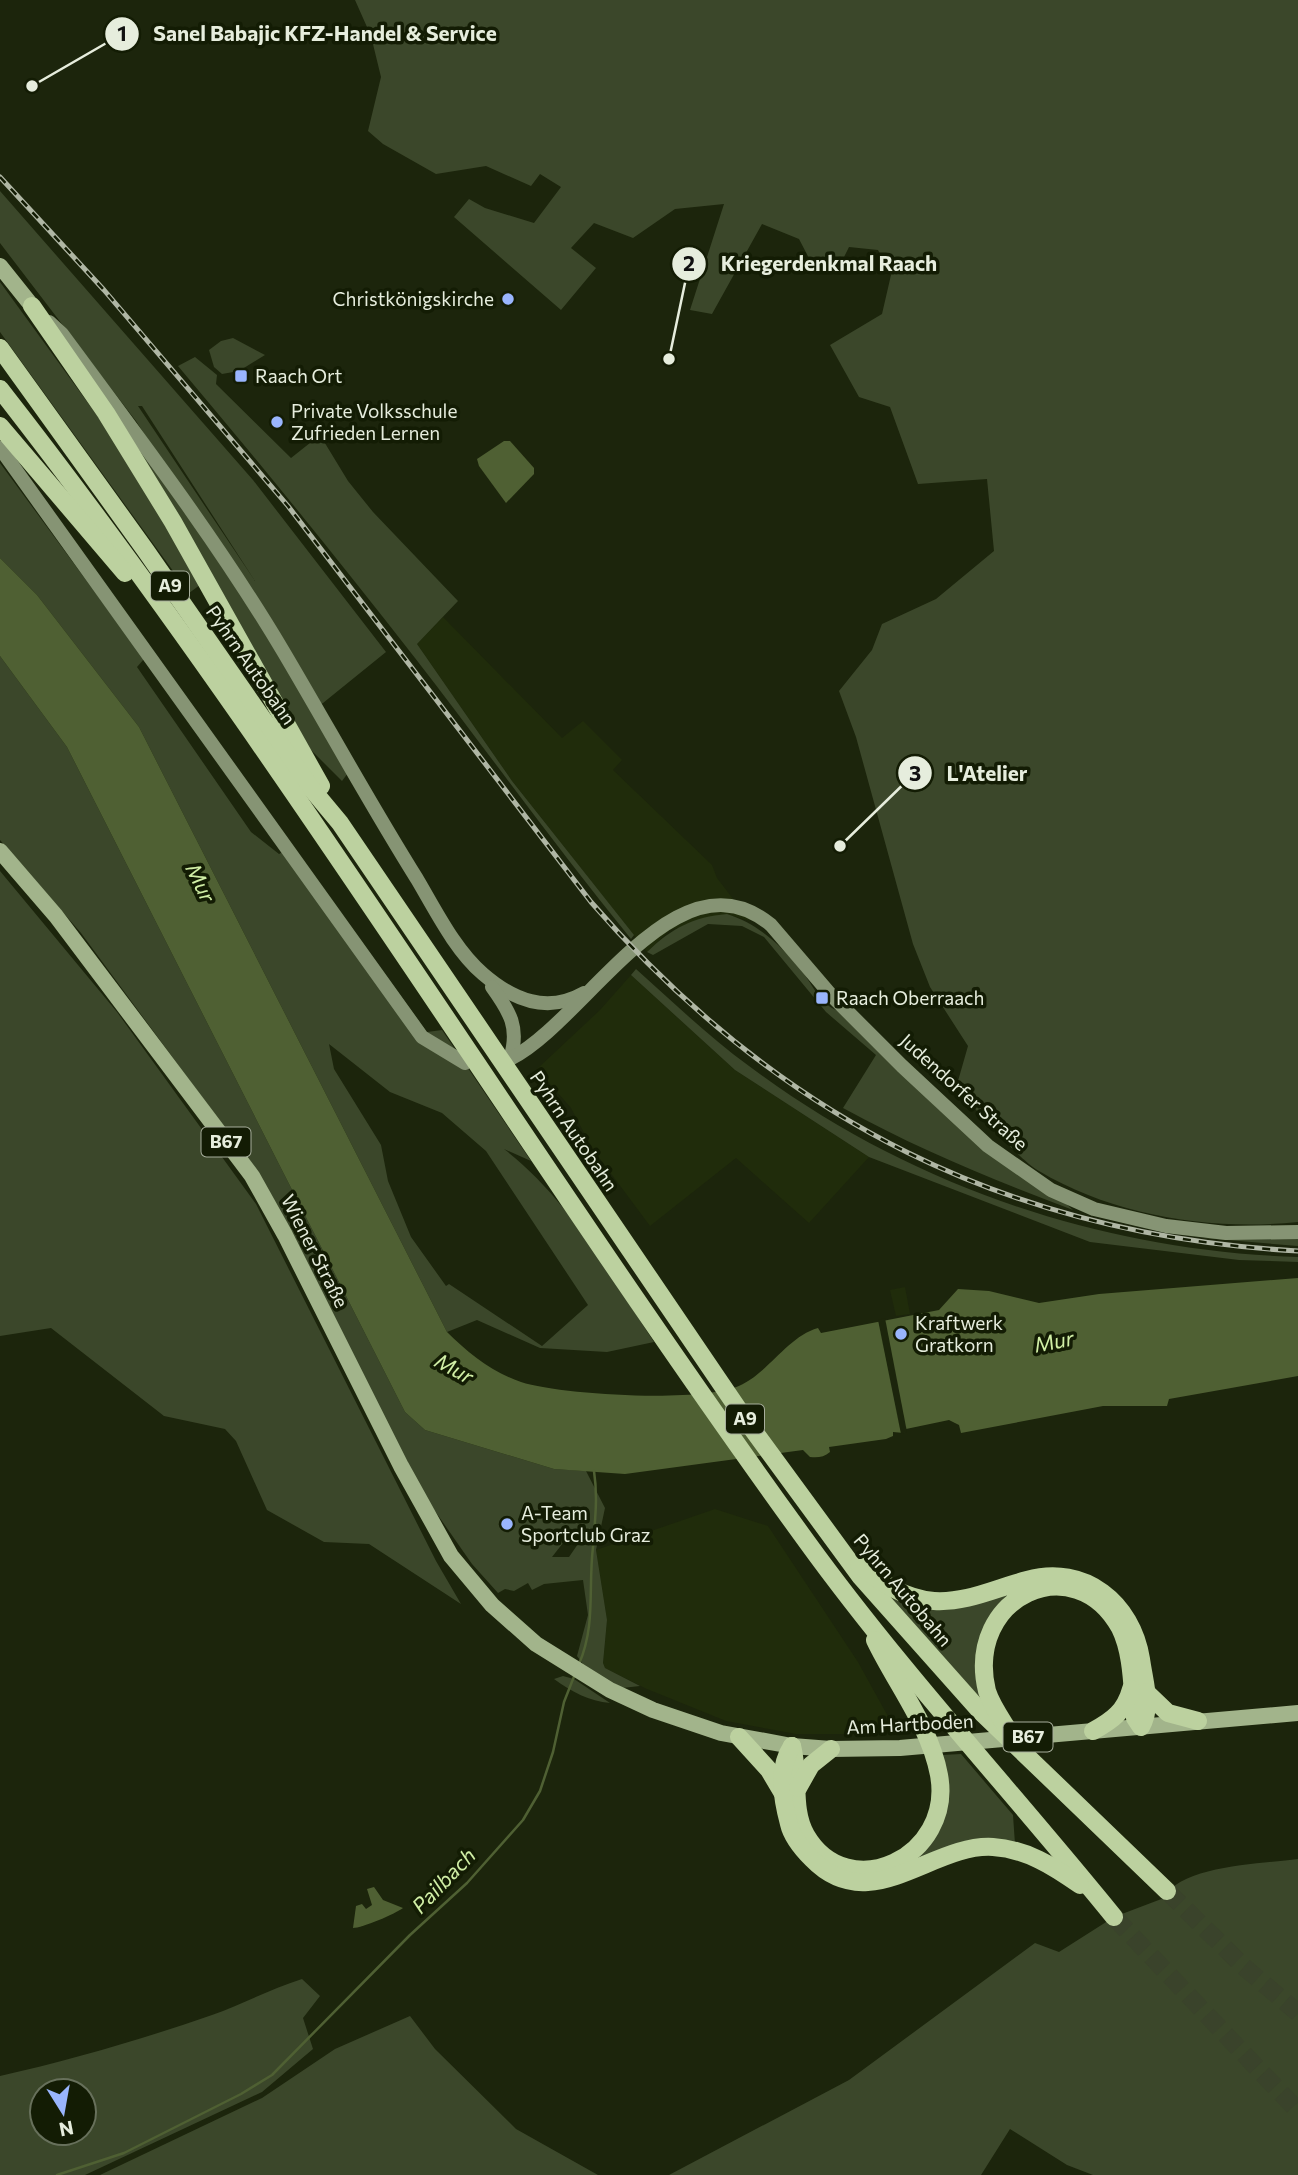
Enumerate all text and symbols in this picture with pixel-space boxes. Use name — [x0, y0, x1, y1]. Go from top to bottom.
callout: Sanel Babajic KFZ-Handel & Service — [104, 13, 511, 55]
text: 1 — [117, 20, 127, 45]
text: Sanel Babajic KFZ-Handel & Service — [153, 20, 497, 45]
callout: Kriegerdenkmal Raach — [672, 243, 951, 285]
text: 2 — [683, 250, 695, 275]
text: Kriegerdenkmal Raach — [721, 250, 937, 275]
place label: Christkönigskirche — [333, 287, 494, 310]
marker: Christkönigskirche — [500, 291, 516, 307]
place label: Raach Ort — [255, 364, 343, 387]
marker: Raach Ort — [233, 368, 249, 384]
place label: Private Volksschule Zufrieden Lernen — [291, 399, 457, 444]
marker: Private Volksschule Zufrieden Lernen — [269, 414, 285, 430]
road number: A9 — [151, 572, 189, 600]
street label: Pyhrn Autobahn — [202, 601, 301, 729]
callout: L'Atelier — [897, 752, 1041, 794]
text: 3 — [909, 760, 921, 785]
text: L'Atelier — [946, 760, 1028, 785]
water label: Mur — [181, 859, 222, 906]
place label: Raach Oberraach — [836, 986, 984, 1009]
marker: Raach Oberraach — [814, 990, 830, 1006]
street label: Judendorfer Straße — [896, 1028, 1033, 1155]
street label: Pyhrn Autobahn — [526, 1066, 623, 1195]
road number: B67 — [202, 1128, 250, 1156]
street label: Wiener Straße — [277, 1190, 354, 1311]
place label: Kraftwerk Gratkorn — [915, 1311, 1003, 1356]
water label: Mur — [1032, 1324, 1076, 1357]
marker: Kraftwerk Gratkorn — [893, 1326, 909, 1342]
water label: Mur — [431, 1347, 479, 1389]
road number: A9 — [726, 1404, 764, 1434]
place label: A-Team Sportclub Graz — [521, 1501, 650, 1546]
marker: A-Team Sportclub Graz — [499, 1516, 515, 1532]
street label: Pyhrn Autobahn — [849, 1529, 957, 1651]
street label: Am Hartboden — [846, 1709, 974, 1738]
road number: B67 — [1004, 1722, 1052, 1752]
water label: Pailbach — [406, 1842, 480, 1918]
north arrow — [28, 2077, 98, 2147]
text: N — [57, 2117, 76, 2142]

